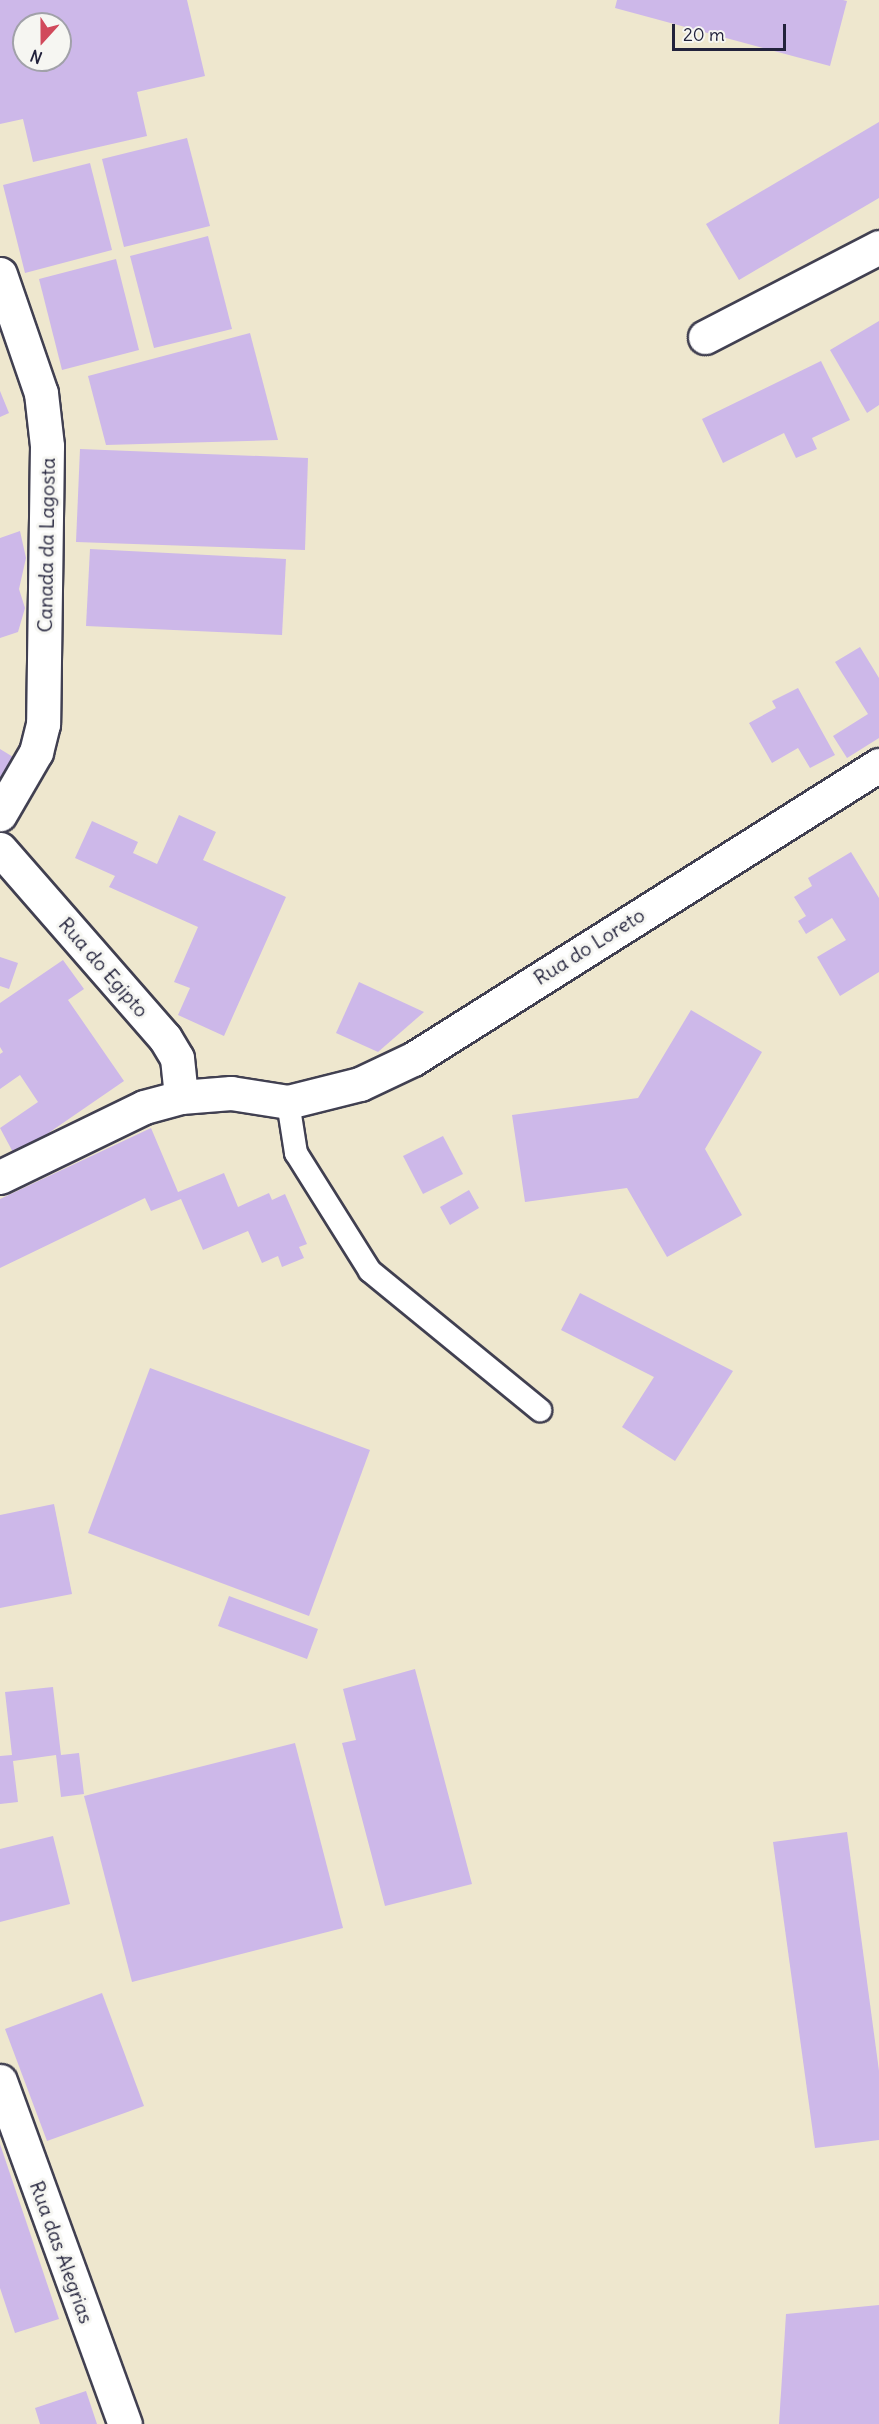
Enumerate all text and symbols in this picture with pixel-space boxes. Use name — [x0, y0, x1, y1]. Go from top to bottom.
north arrow — [12, 12, 72, 72]
scale bar — [675, 12, 789, 50]
text: 20 m — [683, 23, 725, 46]
text: N — [28, 46, 45, 68]
street label: Canada da Lagosta — [32, 457, 60, 633]
street label: Rua do Loreto — [529, 902, 649, 990]
street label: Rua do Egipto — [54, 912, 154, 1022]
street label: Rua das Alegrias — [25, 2177, 99, 2327]

